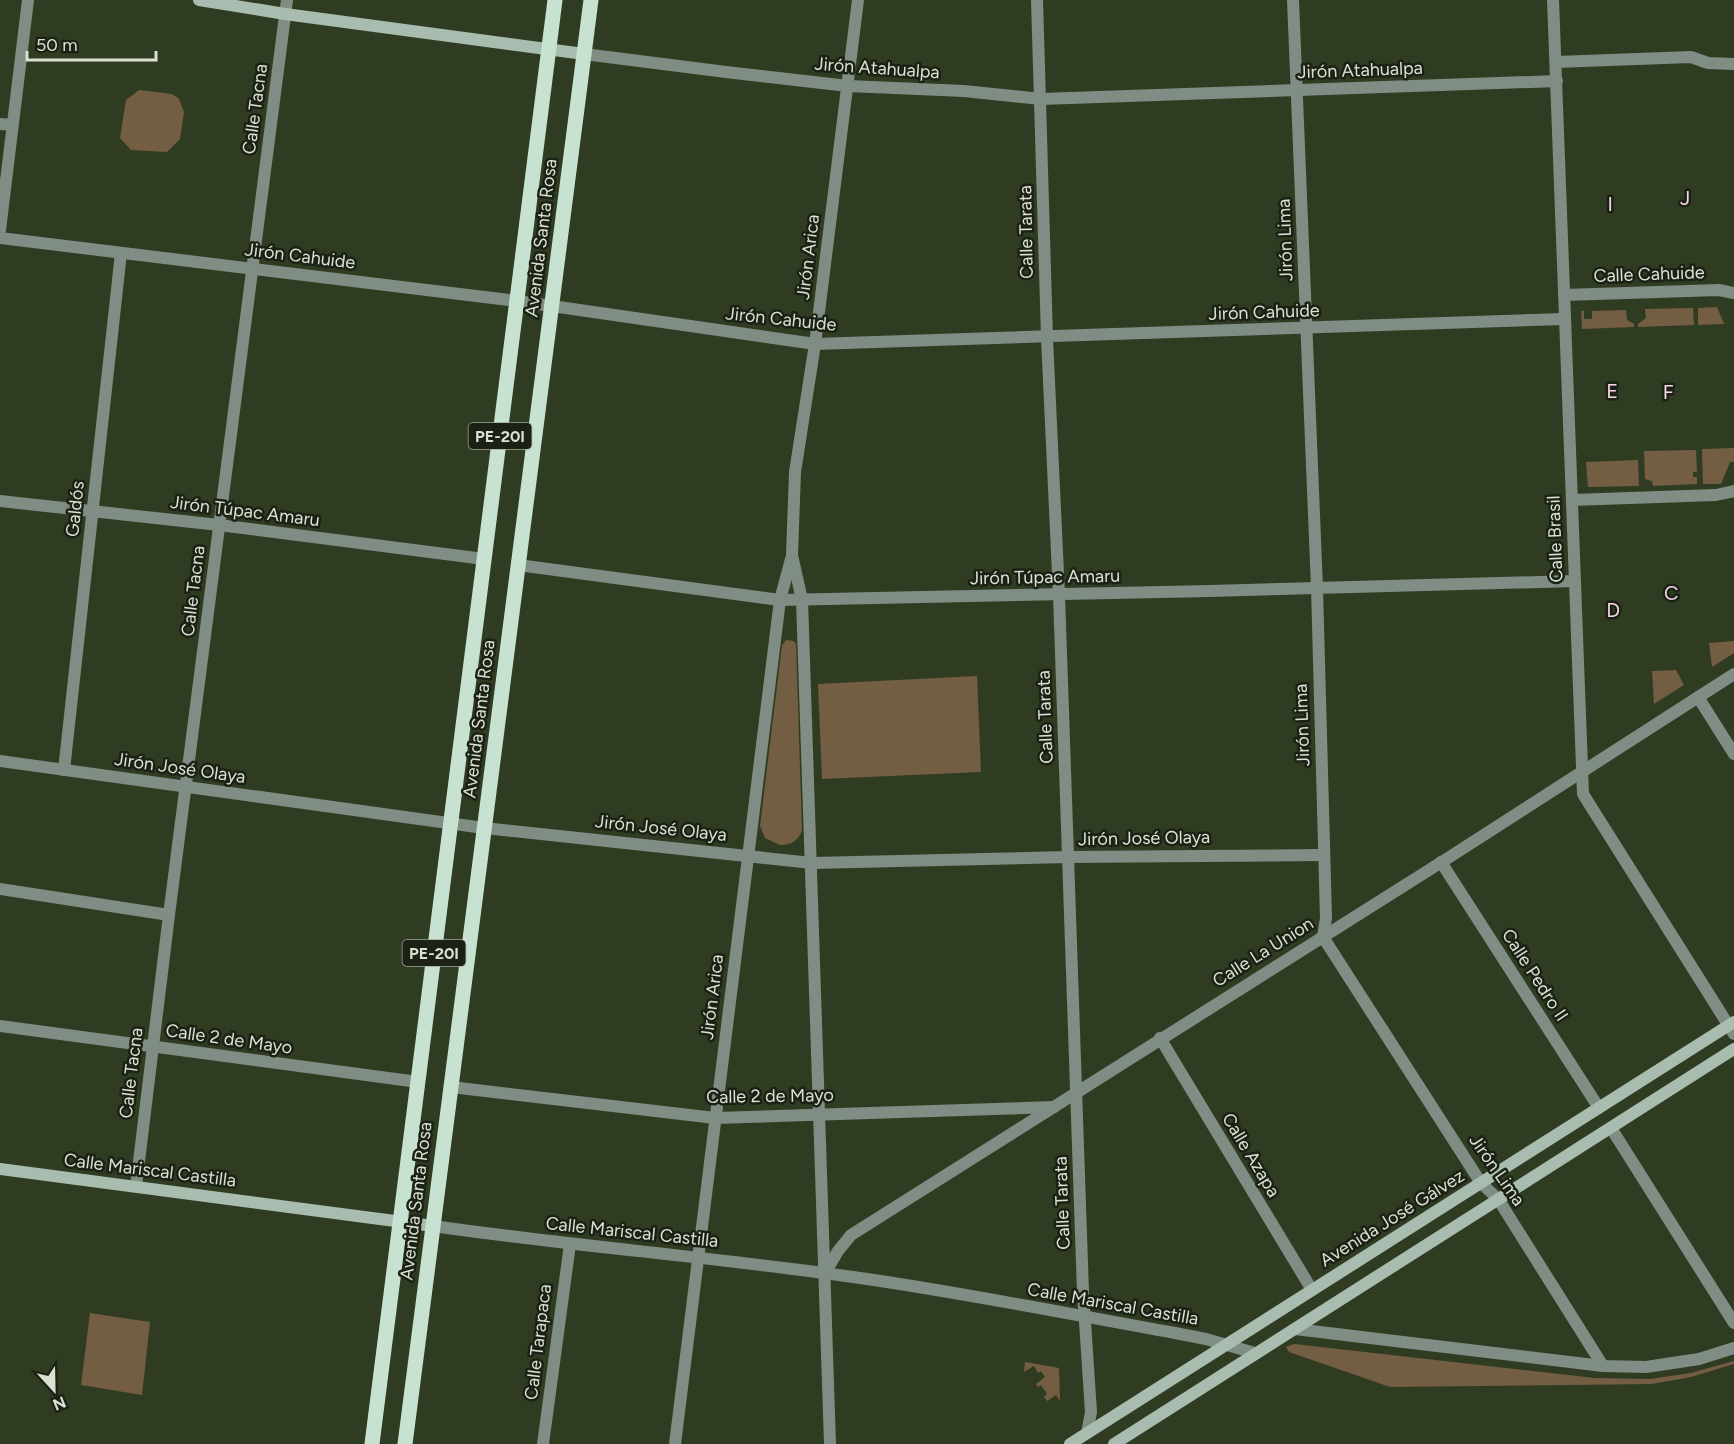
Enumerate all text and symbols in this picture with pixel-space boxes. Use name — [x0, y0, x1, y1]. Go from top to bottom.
scale bar — [27, 24, 156, 62]
text: 50 m — [36, 34, 78, 56]
street label: Jirón Atahualpa — [814, 53, 940, 83]
street label: Jirón Atahualpa — [1297, 57, 1423, 83]
street label: Calle Tacna — [238, 62, 272, 156]
street label: Avenida Santa Rosa — [520, 158, 562, 318]
street label: Calle Tarata — [1014, 185, 1038, 279]
district label: J — [1680, 186, 1692, 210]
district label: I — [1608, 192, 1614, 216]
street label: Jirón Lima — [1273, 198, 1297, 282]
street label: Jirón Arica — [792, 213, 824, 301]
street label: Jirón Cahuide — [243, 238, 357, 274]
street label: Calle Cahuide — [1593, 261, 1705, 287]
street label: Jirón Cahuide — [1208, 299, 1320, 325]
street label: Jirón Cahuide — [725, 302, 838, 336]
district label: E — [1606, 379, 1620, 403]
district label: F — [1663, 380, 1675, 404]
road number: PE-20I — [468, 423, 532, 449]
street label: Galdós — [61, 480, 89, 538]
street label: Jirón Túpac Amaru — [169, 491, 321, 531]
street label: Calle Brasil — [1542, 495, 1568, 583]
street label: Calle Tacna — [177, 544, 209, 638]
street label: Jirón Túpac Amaru — [970, 565, 1120, 589]
district label: C — [1664, 581, 1680, 605]
district label: D — [1606, 598, 1622, 622]
street label: Avenida Santa Rosa — [458, 639, 500, 799]
street label: Calle Tarata — [1032, 670, 1058, 764]
street label: Jirón Lima — [1290, 683, 1314, 767]
street label: Jirón José Olaya — [113, 748, 247, 788]
street label: Jirón José Olaya — [594, 810, 728, 846]
street label: Jirón José Olaya — [1078, 826, 1210, 850]
street label: Calle La Union — [1209, 912, 1317, 992]
street label: Calle Pedro II — [1497, 925, 1573, 1025]
road number: PE-20I — [402, 940, 466, 966]
street label: Jirón Arica — [696, 953, 728, 1041]
street label: Calle 2 de Mayo — [164, 1019, 294, 1059]
street label: Calle Tacna — [115, 1026, 147, 1120]
street label: Calle 2 de Mayo — [706, 1084, 834, 1108]
street label: Calle Azapa — [1217, 1109, 1285, 1201]
street label: Avenida Santa Rosa — [395, 1121, 437, 1281]
street label: Jirón Lima — [1464, 1130, 1530, 1210]
street label: Calle Mariscal Castilla — [63, 1149, 237, 1191]
street label: Calle Tarata — [1049, 1156, 1075, 1250]
street label: Avenida José Gálvez — [1316, 1165, 1469, 1271]
street label: Calle Mariscal Castilla — [545, 1212, 719, 1252]
street label: Calle Mariscal Castilla — [1026, 1278, 1200, 1330]
street label: Calle Tarapaca — [520, 1283, 556, 1401]
north arrow — [24, 1360, 84, 1420]
text: N — [50, 1392, 69, 1415]

